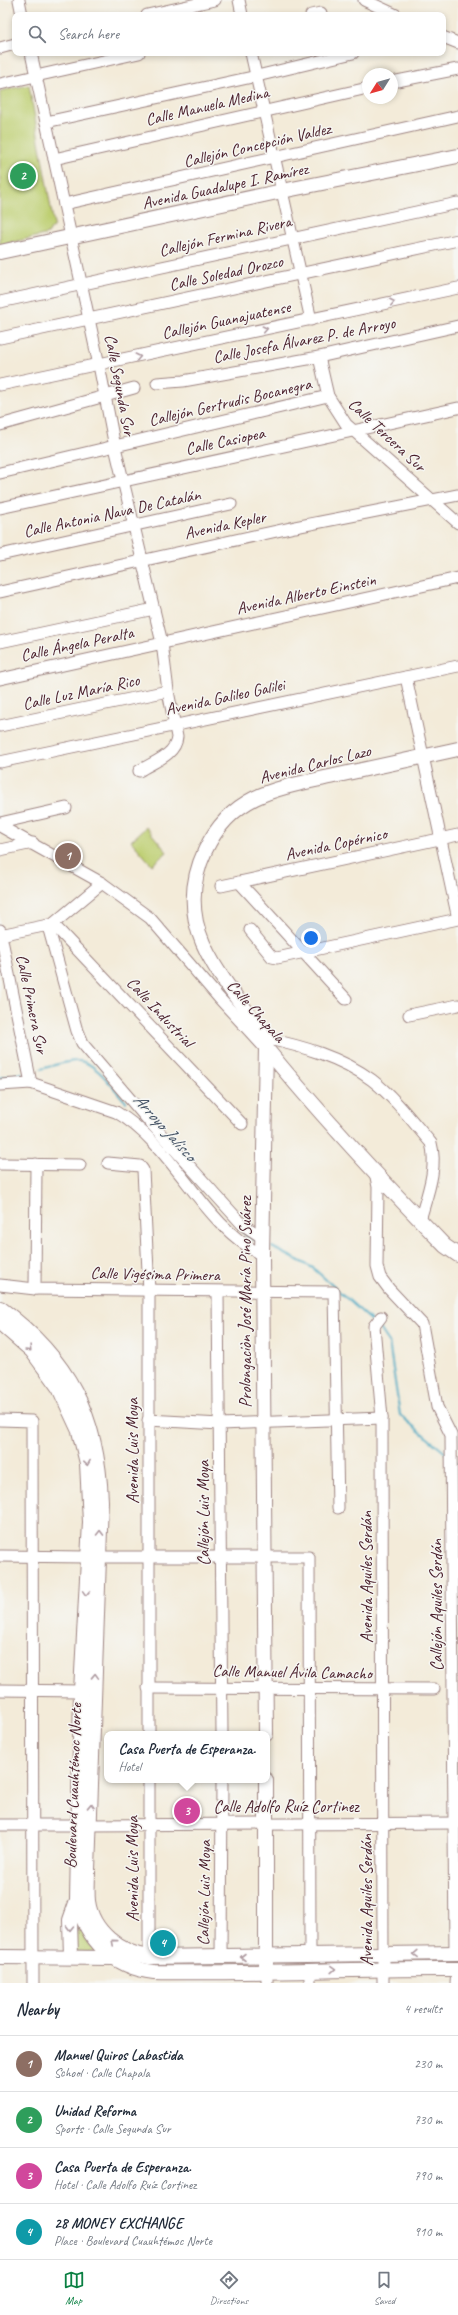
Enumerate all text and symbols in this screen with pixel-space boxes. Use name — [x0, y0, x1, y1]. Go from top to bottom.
search box — [12, 12, 446, 56]
icon: search — [26, 23, 48, 45]
text: Search here — [58, 25, 119, 44]
north arrow — [362, 68, 398, 104]
street label: Calle Manuela Medina — [143, 81, 273, 130]
street label: Callejón Concepción Valdez — [181, 118, 334, 172]
street label: Avenida Guadalupe I. Ramírez — [140, 158, 311, 214]
pin: 2 — [10, 161, 36, 191]
street label: Callejón Fermina Rivera — [157, 210, 295, 261]
street label: Calle Soledad Orozco — [167, 250, 286, 295]
street label: Callejón Guanajuatense — [160, 296, 294, 344]
one-way arrow — [389, 299, 395, 307]
street label: Calle Josefa Álvarez P. de Arroyo — [211, 311, 398, 368]
one-way arrow — [262, 326, 268, 334]
street label: Calle Segunda Sur — [100, 332, 140, 439]
one-way arrow — [134, 353, 141, 361]
street label: Callejón Gertrudis Bocanegra — [147, 373, 315, 431]
street label: Calle Tercera Sur — [344, 394, 432, 478]
street label: Calle Casiopea — [184, 422, 268, 460]
street label: Calle Antonia Nava De Catalán — [22, 484, 204, 542]
street label: Avenida Kepler — [182, 506, 269, 544]
street label: Avenida Alberto Einstein — [234, 569, 378, 619]
street label: Calle Ángela Peralta — [19, 621, 136, 666]
street label: Calle Luz María Rico — [21, 669, 142, 715]
street label: Avenida Galileo Galilei — [164, 674, 288, 720]
street label: Avenida Carlos Lazo — [257, 740, 374, 788]
street label: Avenida Copérnico — [283, 823, 391, 865]
pin: 1 — [55, 841, 81, 871]
your location — [301, 928, 321, 948]
street label: Calle Primera Sur — [11, 953, 53, 1057]
street label: Calle Industrial — [122, 972, 200, 1054]
street label: Calle Chapala — [222, 975, 290, 1048]
water label: Arroyo Jalisco — [129, 1089, 204, 1168]
street label: Prolongaciòn José María Pino Suárez — [235, 1195, 256, 1408]
street label: Calle Vigésima Primera — [90, 1262, 221, 1286]
one-way arrow — [24, 1344, 32, 1352]
street label: Avenida Luis Moya — [122, 1397, 143, 1504]
street label: Callejón Luis Moya — [193, 1459, 214, 1566]
one-way arrow — [82, 1460, 91, 1466]
street label: Avenida Aquiles Serdán — [356, 1510, 377, 1643]
one-way arrow — [95, 1530, 104, 1536]
street label: Callejón Aquiles Serdán — [426, 1538, 447, 1671]
one-way arrow — [81, 1590, 90, 1596]
street label: Calle Manuel Ávila Camacho — [212, 1659, 374, 1684]
one-way arrow — [91, 1673, 99, 1679]
street label: Boulevard Cuauhtémoc Norte — [60, 1702, 86, 1869]
popup — [104, 1731, 270, 1783]
text: Casa Puerta de Esperanza. — [118, 1740, 256, 1759]
text: Hotel — [118, 1759, 141, 1775]
pin: 3 — [174, 1796, 200, 1826]
street label: Calle Adolfo Ruíz Cortinez — [213, 1796, 360, 1817]
one-way arrow — [87, 1803, 95, 1809]
street label: Avenida Luis Moya — [122, 1815, 143, 1922]
street label: Avenida Aquiles Serdán — [356, 1833, 377, 1966]
street label: Callejón Luis Moya — [193, 1839, 215, 1946]
one-way arrow — [65, 1925, 74, 1931]
pin: 4 — [150, 1928, 176, 1958]
one-way arrow — [111, 1939, 118, 1946]
one-way arrow — [413, 1950, 419, 1958]
one-way arrow — [240, 1953, 246, 1961]
one-way arrow — [330, 1965, 336, 1974]
text: Nearby — [16, 1999, 59, 2020]
text: 4 results — [404, 2001, 442, 2017]
text: Manuel Quiros Labastida — [54, 2046, 183, 2065]
text: 1 — [26, 2056, 32, 2072]
text: 230 m — [414, 2056, 442, 2072]
text: School · Calle Chapala — [54, 2065, 150, 2081]
text: Unidad Reforma — [54, 2102, 136, 2121]
text: 2 — [26, 2112, 32, 2128]
text: 730 m — [414, 2112, 442, 2128]
text: Sports · Calle Segunda Sur — [54, 2121, 171, 2137]
text: Casa Puerta de Esperanza. — [54, 2158, 191, 2177]
text: 3 — [26, 2168, 32, 2184]
text: 790 m — [414, 2168, 442, 2184]
text: Hotel · Calle Adolfo Ruíz Cortinez — [54, 2177, 196, 2193]
text: 28 MONEY EXCHANGE — [54, 2214, 183, 2233]
text: 4 — [26, 2224, 32, 2240]
text: 910 m — [414, 2224, 442, 2240]
text: Place · Boulevard Cuauhtémoc Norte — [54, 2233, 212, 2249]
tab: Map — [63, 2269, 85, 2307]
tab: Directions — [210, 2269, 248, 2307]
tab: Saved — [373, 2269, 395, 2307]

